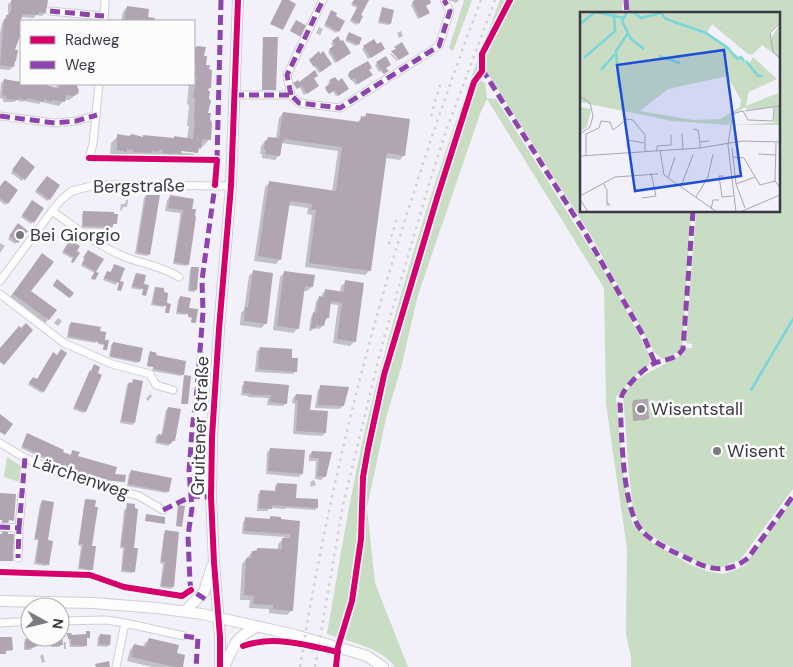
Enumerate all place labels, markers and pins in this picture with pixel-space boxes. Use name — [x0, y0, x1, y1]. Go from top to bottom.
place label: Bei Giorgio — [30, 223, 120, 247]
marker: Bei Giorgio — [14, 229, 26, 241]
place label: Wisentstall — [651, 397, 743, 421]
marker: Wisentstall — [635, 403, 647, 415]
place label: Wisent — [727, 439, 785, 463]
marker: Wisent — [711, 445, 723, 457]

